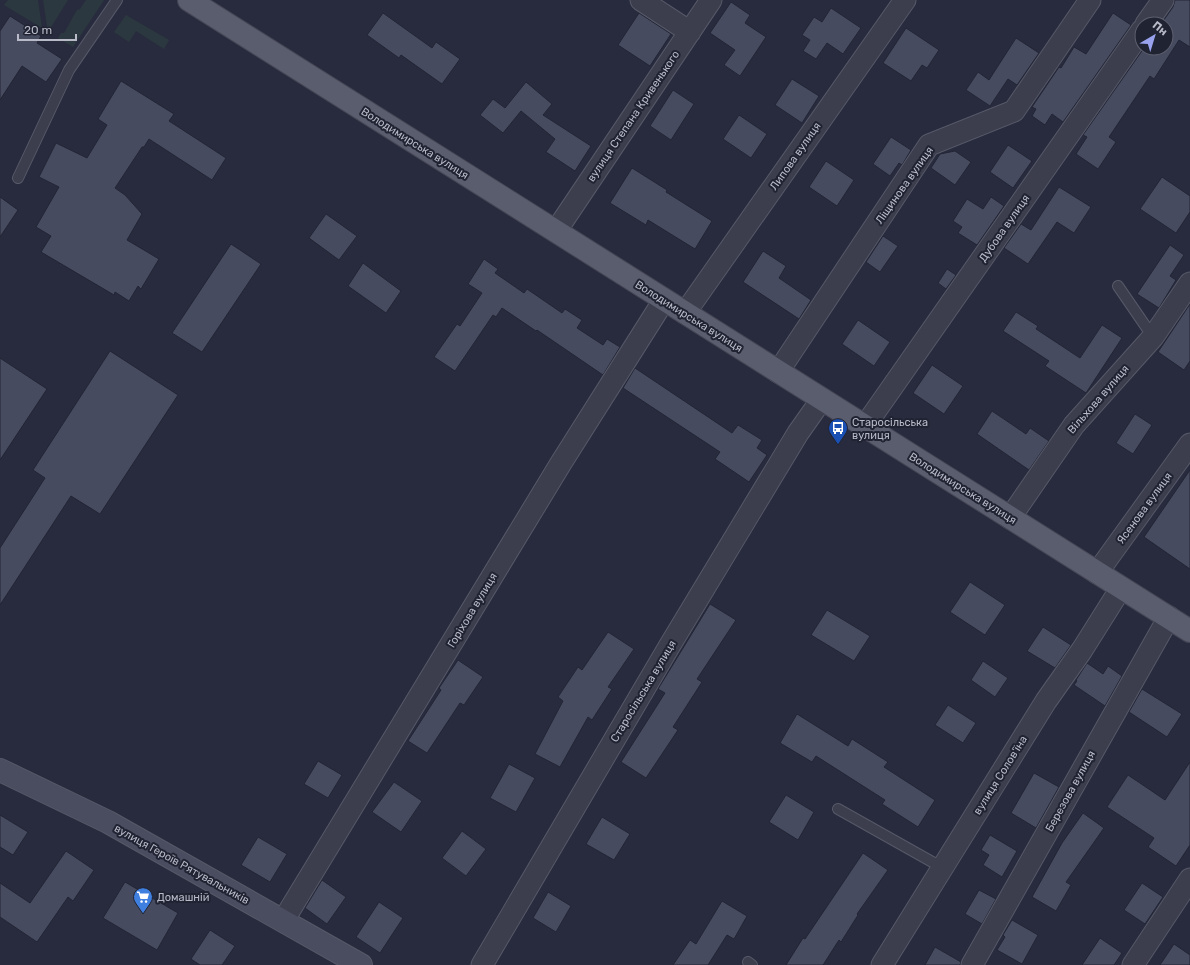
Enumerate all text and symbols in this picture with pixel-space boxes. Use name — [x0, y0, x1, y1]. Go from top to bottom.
scale bar — [18, 16, 76, 42]
north arrow — [1134, 16, 1174, 56]
text: Пн — [1150, 19, 1170, 38]
text: 20 m — [24, 23, 52, 37]
street label: вулиця Степана Кривенького — [585, 48, 682, 184]
street label: Володимирська вулиця — [359, 105, 471, 182]
street label: Липова вулиця — [767, 120, 824, 193]
street label: Ліщинова вулиця — [873, 144, 936, 227]
street label: Дубова вулиця — [976, 192, 1032, 264]
street label: Володимирська вулиця — [633, 278, 745, 355]
street label: Вільхова вулиця — [1065, 362, 1132, 436]
place label: Старосільська вулиця — [852, 416, 928, 442]
bus stop icon: Старосільська вулиця — [827, 417, 849, 445]
street label: Володимирська вулиця — [907, 450, 1019, 527]
street label: Ясенова вулиця — [1114, 470, 1175, 547]
street label: Горіхова вулиця — [445, 571, 500, 650]
street label: Старосільська вулиця — [608, 638, 679, 745]
street label: вулиця Солов'їна — [971, 733, 1030, 817]
street label: Березова вулиця — [1043, 748, 1098, 834]
street label: вулиця Героїв Рятувальників — [112, 822, 252, 907]
supermarket icon: Домашній — [132, 886, 154, 914]
place label: Домашній — [157, 891, 209, 904]

